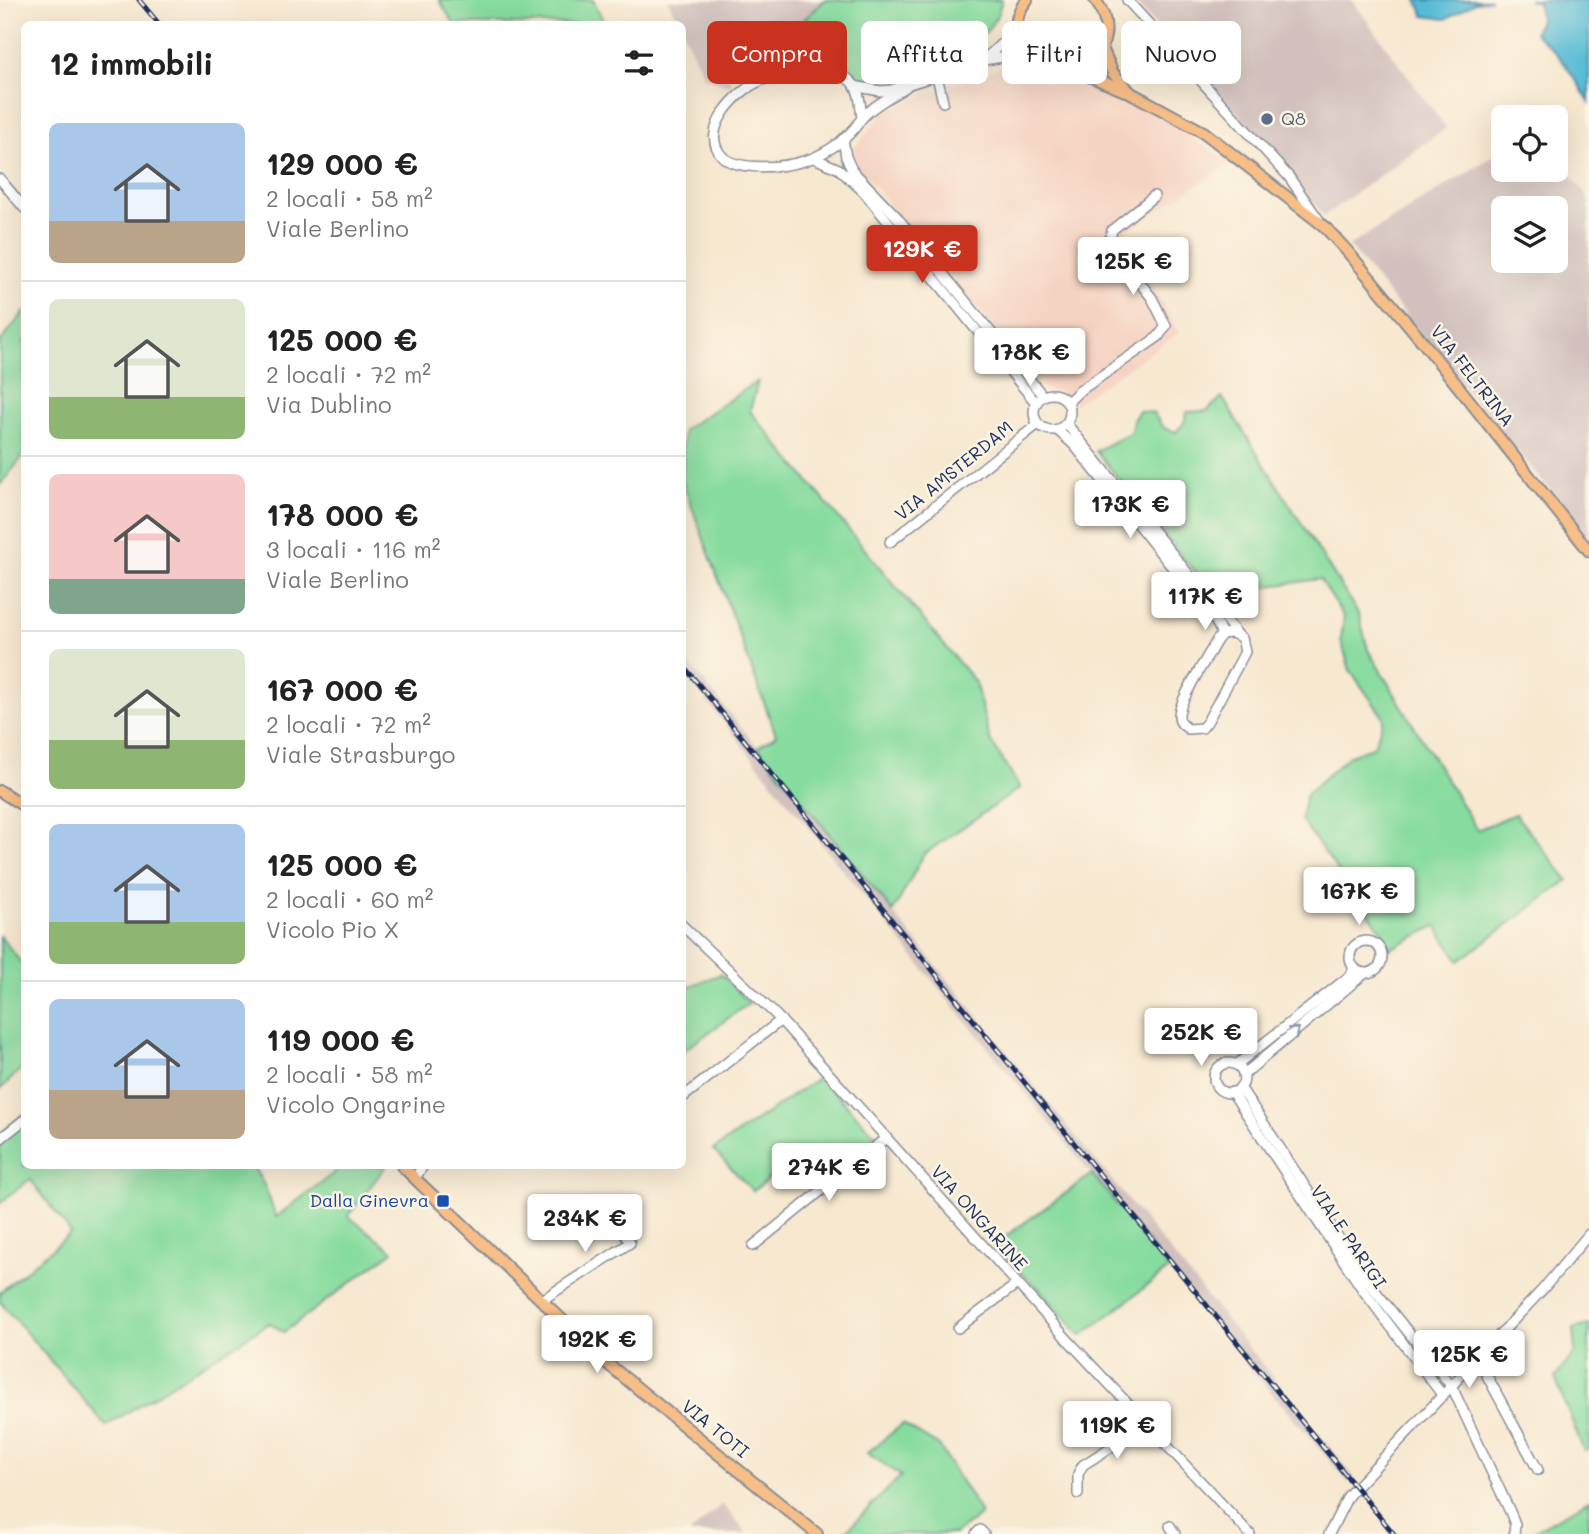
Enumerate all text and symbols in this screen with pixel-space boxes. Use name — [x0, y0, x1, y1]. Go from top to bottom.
chip: Compra — [707, 21, 847, 84]
chip: Affitta — [861, 21, 988, 84]
chip: Filtri — [1002, 21, 1107, 84]
chip: Nuovo — [1121, 21, 1241, 84]
text: 12 immobili — [49, 43, 213, 83]
icon: filters — [620, 44, 658, 82]
map controls — [1491, 105, 1568, 273]
button: locate — [1491, 105, 1568, 182]
place label: Q8 — [1281, 106, 1306, 130]
marker: Q8 — [1259, 111, 1275, 127]
text: 129 000 € — [266, 143, 418, 183]
icon: home — [105, 151, 189, 235]
text: 2 locali · 58 m² — [266, 183, 433, 213]
button: layers — [1491, 196, 1568, 273]
text: Viale Berlino — [266, 213, 409, 243]
pin: 129K € — [865, 226, 979, 285]
text: 129K € — [883, 233, 961, 263]
pin: 125K € — [1076, 238, 1190, 297]
text: 125K € — [1094, 245, 1172, 275]
text: 125 000 € — [266, 319, 417, 359]
street label: VIA FELTRINA — [1426, 320, 1520, 431]
icon: home — [105, 327, 189, 411]
pin: 178K € — [973, 328, 1087, 388]
text: 178K € — [990, 336, 1070, 366]
text: 2 locali · 72 m² — [266, 359, 431, 389]
text: Via Dublino — [266, 389, 392, 419]
street label: VIA AMSTERDAM — [889, 415, 1018, 525]
pin: 173K € — [1073, 480, 1187, 540]
text: 173K € — [1091, 488, 1169, 518]
text: 178 000 € — [266, 494, 418, 534]
icon: home — [105, 502, 189, 586]
text: 3 locali · 116 m² — [266, 534, 441, 564]
text: Viale Berlino — [266, 564, 409, 594]
pin: 117K € — [1148, 572, 1262, 632]
text: 117K € — [1167, 580, 1243, 610]
text: 167 000 € — [266, 669, 418, 709]
icon: home — [105, 677, 189, 761]
text: 2 locali · 72 m² — [266, 709, 431, 739]
text: Viale Strasburgo — [266, 739, 455, 769]
text: 125 000 € — [266, 844, 417, 884]
icon: home — [105, 852, 189, 936]
pin: 167K € — [1302, 867, 1416, 927]
text: 167K € — [1320, 875, 1398, 905]
text: 2 locali · 60 m² — [266, 884, 433, 914]
text: Vicolo Pio X — [266, 914, 399, 944]
pin: 252K € — [1144, 1009, 1258, 1068]
text: 252K € — [1160, 1016, 1242, 1046]
text: 119 000 € — [266, 1019, 414, 1059]
icon: home — [105, 1027, 189, 1111]
one-way arrow — [1288, 1027, 1300, 1040]
text: 2 locali · 58 m² — [266, 1059, 433, 1089]
text: Vicolo Ongarine — [266, 1089, 446, 1119]
pin: 274K € — [772, 1144, 886, 1203]
text: 274K € — [788, 1151, 870, 1181]
street label: VIA ONGARINE — [926, 1159, 1034, 1275]
street label: VIALE PARIGI — [1305, 1180, 1392, 1293]
place label: Dalla Ginevra — [310, 1188, 429, 1212]
marker: Dalla Ginevra — [435, 1193, 451, 1209]
pin: 234K € — [528, 1194, 642, 1254]
text: 234K € — [543, 1202, 627, 1232]
pin: 192K € — [540, 1316, 654, 1375]
text: 192K € — [558, 1323, 636, 1353]
pin: 125K € — [1412, 1330, 1526, 1390]
text: 125K € — [1430, 1338, 1508, 1368]
street label: VIA TOTI — [677, 1394, 754, 1463]
pin: 119K € — [1060, 1402, 1174, 1461]
text: 119K € — [1079, 1409, 1155, 1439]

